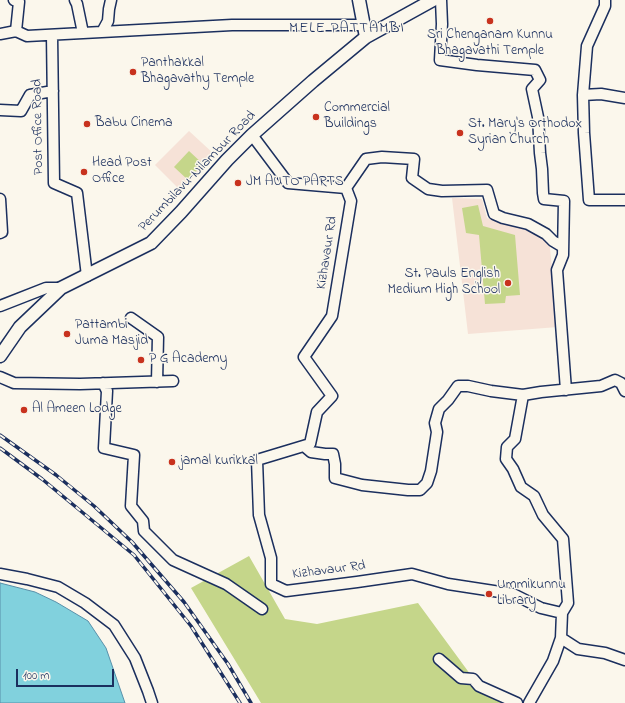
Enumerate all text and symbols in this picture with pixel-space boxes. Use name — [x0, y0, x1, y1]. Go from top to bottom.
marker: Sri Chenganam Kunnu Bhagavathi Temple — [485, 16, 495, 26]
district label: MELE PATTAMBI — [289, 21, 405, 39]
place label: Sri Chenganam Kunnu Bhagavathi Temple — [427, 28, 553, 60]
place label: Panthakkal Bhagavathy Temple — [141, 56, 254, 88]
marker: Panthakkal Bhagavathy Temple — [128, 67, 138, 77]
street label: Post Office Road — [30, 79, 48, 175]
place label: Commercial Buildings — [324, 101, 390, 134]
street label: Perumbilavu-Nilambur Road — [136, 108, 260, 236]
marker: Commercial Buildings — [311, 112, 321, 122]
place label: Babu Cinema — [95, 116, 173, 132]
place label: St. Mary's Orthodox Syrian Church — [468, 117, 582, 150]
marker: Babu Cinema — [82, 119, 92, 129]
marker: St. Mary's Orthodox Syrian Church — [455, 128, 465, 138]
place label: Head Post Office — [92, 156, 152, 188]
marker: Head Post Office — [79, 167, 89, 177]
place label: JM AUTO PARTS — [246, 175, 344, 191]
marker: JM AUTO PARTS — [233, 178, 243, 188]
street label: Kizhavaur Rd — [314, 215, 342, 291]
place label: St. Pauls English Medium High School — [388, 267, 500, 300]
marker: St. Pauls English Medium High School — [503, 278, 513, 288]
place label: Pattambi Juma Masjid — [75, 318, 148, 350]
marker: Pattambi Juma Masjid — [62, 329, 72, 339]
place label: P G Academy — [149, 352, 227, 368]
marker: P G Academy — [136, 355, 146, 365]
place label: Al Ameen Lodge — [32, 402, 122, 418]
marker: Al Ameen Lodge — [19, 405, 29, 415]
place label: jamal kurikkal — [180, 454, 258, 470]
marker: jamal kurikkal — [167, 457, 177, 467]
street label: Kizhavaur Rd — [291, 558, 367, 584]
place label: Ummikunnu Library — [497, 578, 566, 610]
marker: Ummikunnu Library — [484, 589, 494, 599]
scale bar — [18, 661, 116, 687]
text: 100 m — [23, 667, 50, 685]

